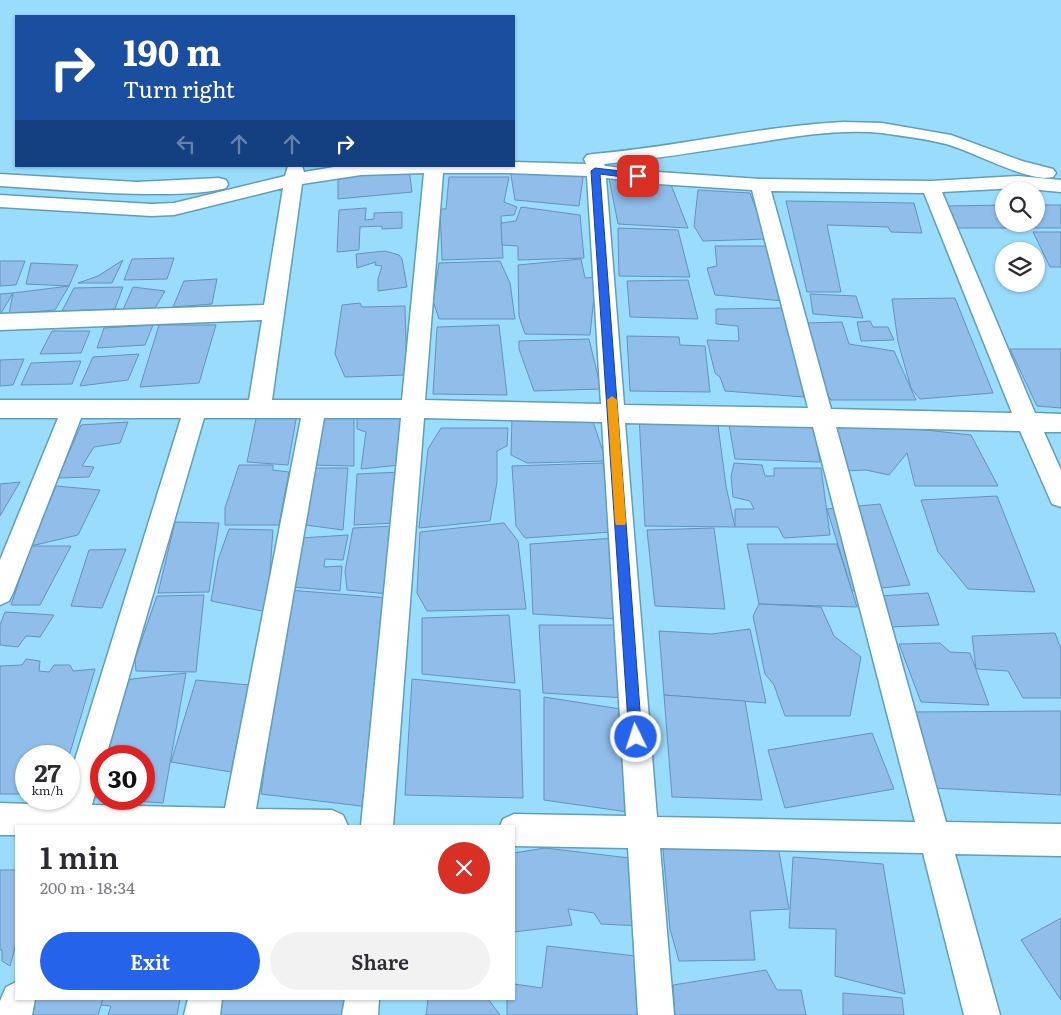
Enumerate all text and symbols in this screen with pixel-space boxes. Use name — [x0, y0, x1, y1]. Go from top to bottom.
text: 190 m — [123, 25, 221, 77]
icon: right — [40, 35, 105, 100]
text: Turn right — [123, 72, 235, 105]
icon: left — [172, 130, 200, 158]
icon: ahead — [225, 130, 253, 158]
icon: ahead — [278, 130, 306, 158]
icon: right — [331, 130, 359, 158]
pin — [617, 155, 659, 197]
icon: arrive — [624, 162, 652, 190]
map controls — [995, 182, 1045, 292]
button: search — [995, 182, 1045, 232]
button: layers — [995, 242, 1045, 292]
position arrow — [609, 710, 661, 762]
speed limit sign: 30 — [90, 745, 155, 810]
text: 27 — [34, 753, 61, 790]
text: km/h — [32, 781, 63, 799]
text: 1 min — [40, 834, 119, 878]
button: close — [438, 842, 490, 894]
text: 200 m · 18:34 — [40, 875, 135, 899]
button: Exit — [40, 932, 260, 990]
button: Share — [270, 932, 490, 990]

